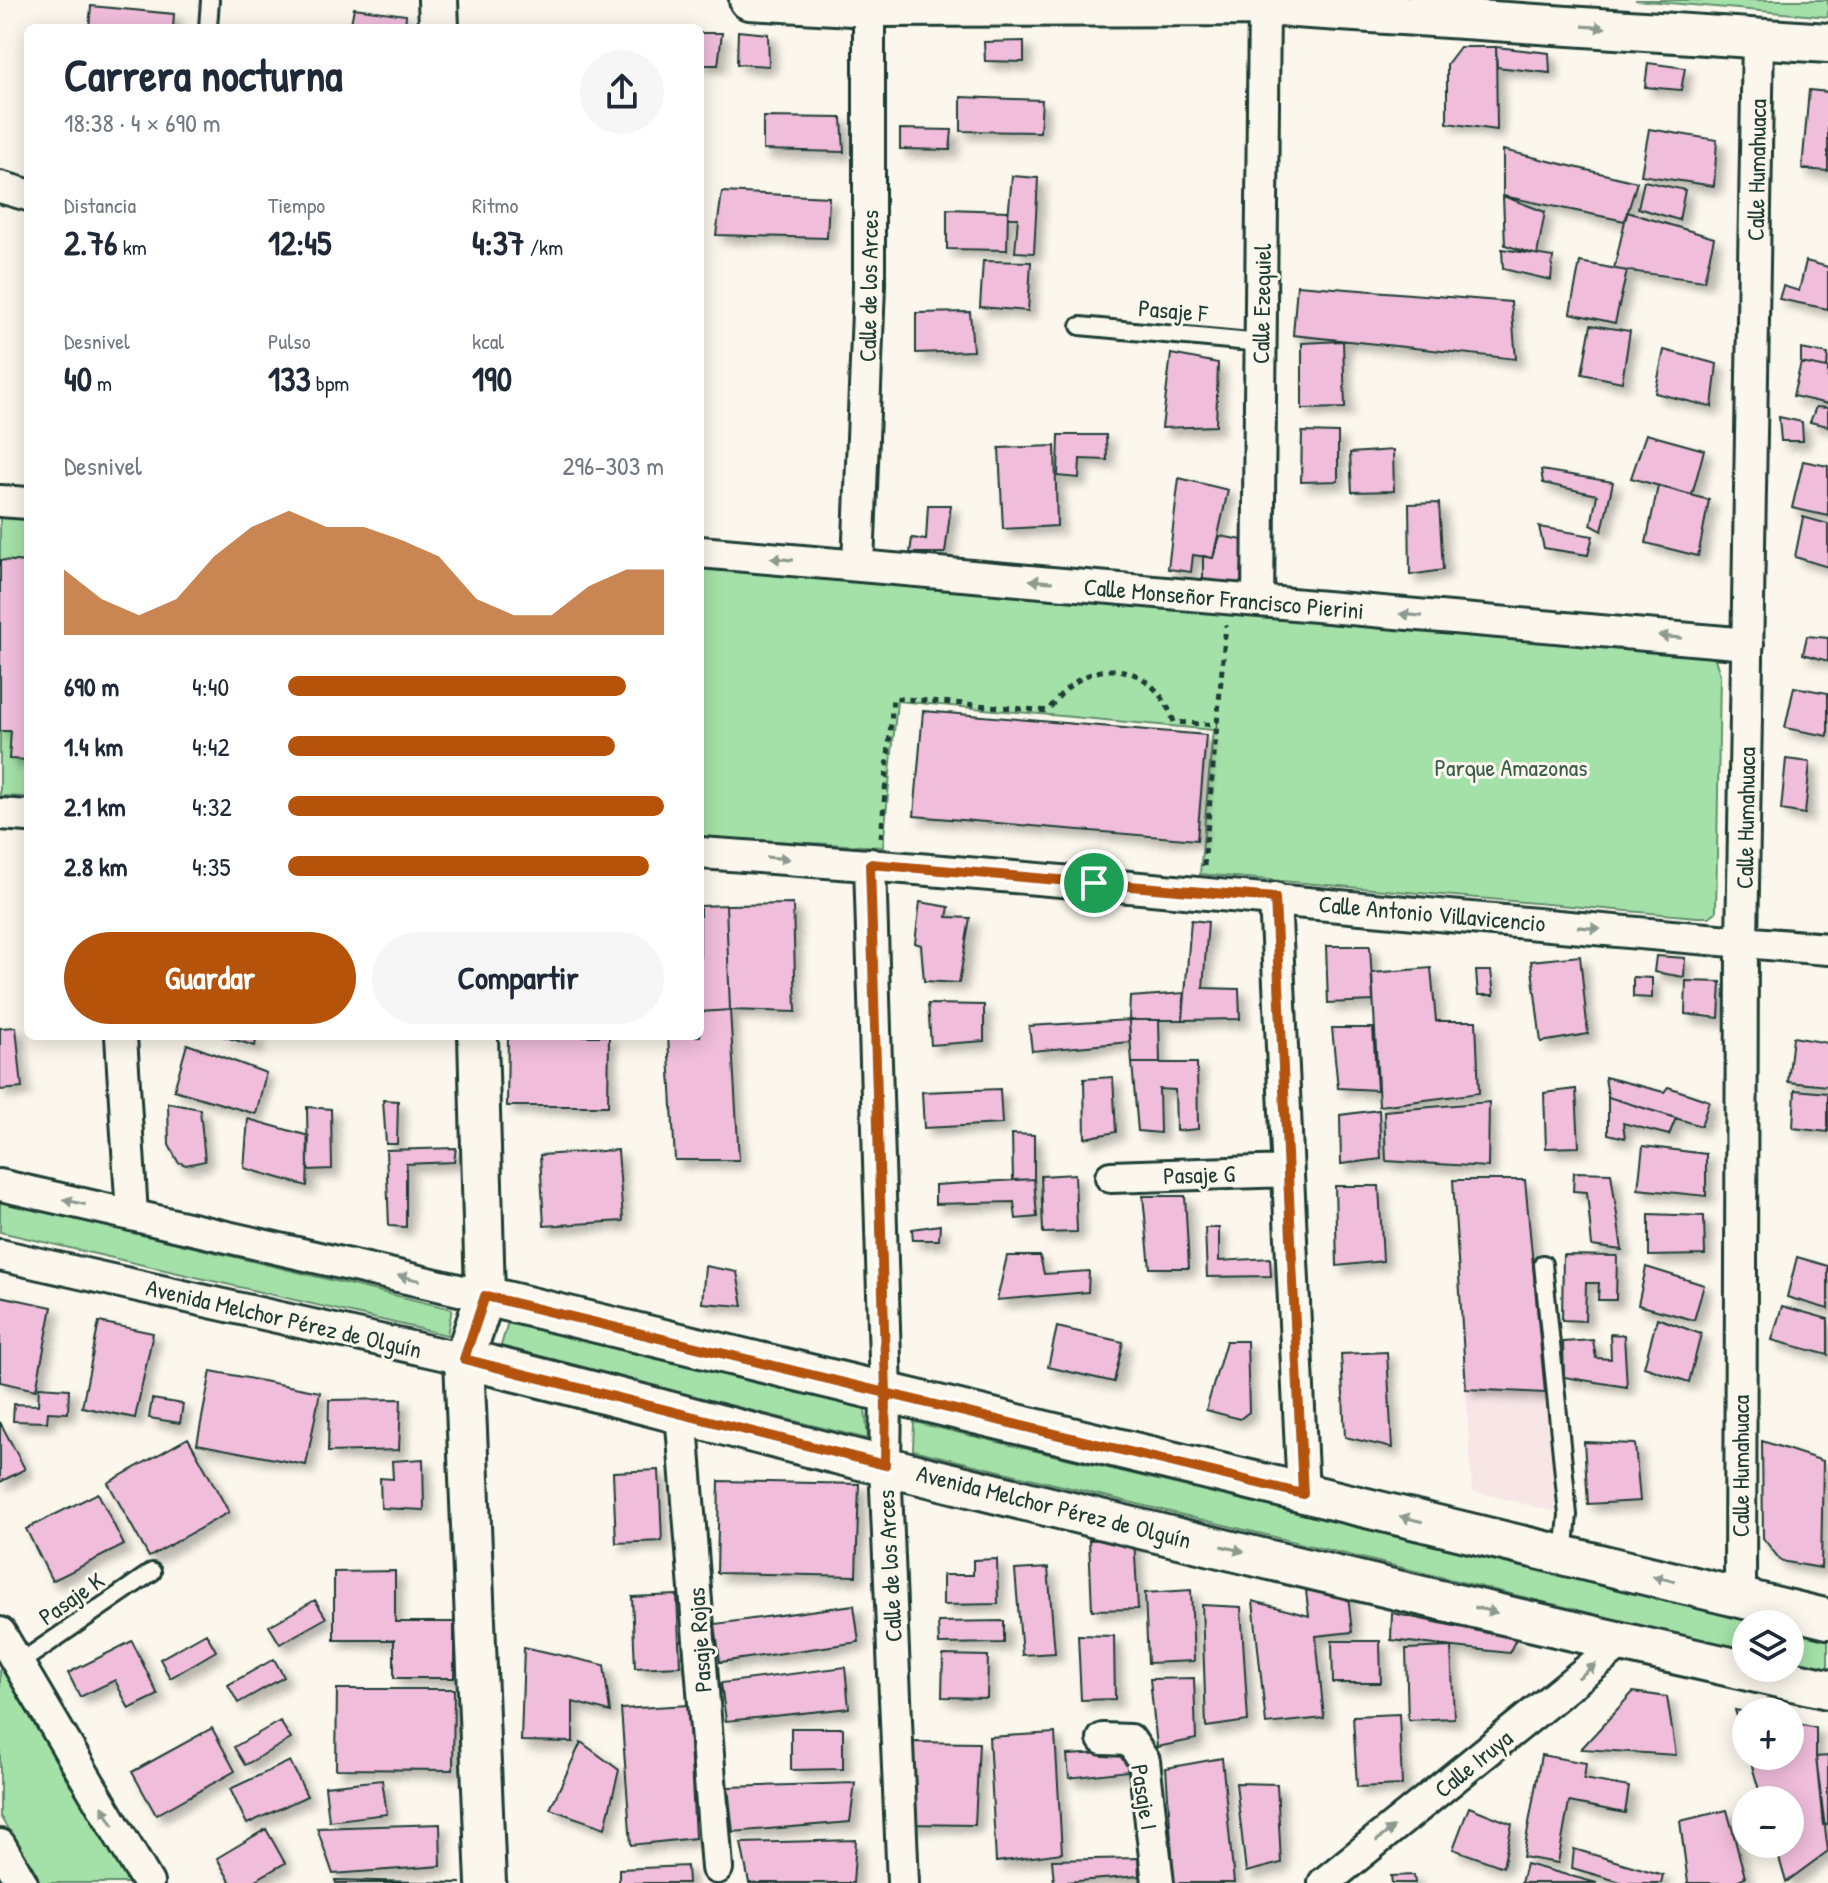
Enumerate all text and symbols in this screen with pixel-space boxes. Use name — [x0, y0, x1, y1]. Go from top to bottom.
one-way arrow — [1581, 21, 1606, 34]
text: Carrera nocturna — [64, 45, 343, 105]
button: share — [580, 50, 664, 134]
street label: Calle Humahuaca — [1739, 99, 1773, 241]
text: 18:38 · 4 × 690 m — [64, 105, 220, 140]
text: Distancia — [64, 190, 136, 220]
text: Tiempo — [268, 190, 325, 220]
text: Ritmo — [472, 190, 518, 220]
street label: Calle de los Arces — [851, 210, 885, 362]
text: 2.76 — [64, 220, 118, 266]
text: 12:45 — [268, 220, 331, 266]
text: 4:37 — [472, 220, 525, 266]
text: km — [118, 232, 147, 262]
text: /km — [525, 232, 563, 262]
street label: Calle Ezequiel — [1244, 243, 1278, 364]
street label: Pasaje F — [1137, 291, 1210, 329]
text: Desnivel — [64, 326, 130, 356]
text: Pulso — [268, 326, 311, 356]
text: kcal — [472, 326, 504, 356]
text: 40 — [64, 356, 92, 402]
text: 133 — [268, 356, 311, 402]
text: 190 — [472, 356, 512, 402]
text: m — [92, 368, 112, 398]
text: bpm — [311, 368, 349, 398]
text: Desnivel — [64, 448, 142, 483]
text: 296–303 m — [562, 448, 664, 483]
one-way arrow — [769, 552, 794, 565]
street label: Calle Monseñor Francisco Pierini — [1083, 570, 1365, 626]
one-way arrow — [1028, 575, 1053, 588]
one-way arrow — [1398, 608, 1423, 621]
one-way arrow — [1657, 630, 1682, 643]
text: 690 m — [64, 669, 119, 704]
text: 4:40 — [192, 669, 229, 704]
text: 1.4 km — [64, 729, 123, 764]
text: 4:42 — [192, 729, 230, 764]
street label: Calle Humahuaca — [1728, 747, 1762, 889]
park label: Parque Amazonas — [1435, 751, 1587, 783]
text: 2.1 km — [64, 789, 126, 824]
text: 4:32 — [192, 789, 232, 824]
text: 2.8 km — [64, 849, 127, 884]
text: 4:35 — [192, 849, 230, 884]
pin — [1060, 849, 1128, 917]
one-way arrow — [766, 852, 791, 865]
icon: arrive — [1072, 861, 1116, 905]
street label: Calle Antonio Villavicencio — [1317, 887, 1547, 939]
one-way arrow — [1577, 922, 1602, 935]
button: Guardar — [64, 932, 356, 1024]
button: Compartir — [372, 932, 664, 1024]
street label: Pasaje G — [1163, 1157, 1236, 1191]
one-way arrow — [61, 1195, 86, 1208]
street label: Avenida Melchor Pérez de Olguín — [143, 1271, 425, 1365]
one-way arrow — [396, 1272, 421, 1284]
street label: Calle Humahuaca — [1724, 1395, 1756, 1537]
street label: Avenida Melchor Pérez de Olguín — [913, 1456, 1195, 1556]
street label: Calle de los Arces — [869, 1489, 909, 1643]
one-way arrow — [1399, 1513, 1424, 1525]
one-way arrow — [1220, 1543, 1245, 1556]
street label: Pasaje K — [32, 1564, 110, 1632]
one-way arrow — [1652, 1572, 1677, 1585]
street label: Pasaje Rojas — [679, 1586, 719, 1694]
one-way arrow — [1473, 1604, 1498, 1617]
map controls — [1732, 1610, 1804, 1858]
button: layers — [1732, 1610, 1804, 1682]
one-way arrow — [1577, 1663, 1597, 1679]
button: + — [1732, 1698, 1804, 1770]
street label: Calle Iruya — [1427, 1722, 1519, 1804]
street label: Pasaje I — [1124, 1762, 1166, 1832]
button: − — [1732, 1786, 1804, 1858]
one-way arrow — [101, 1805, 115, 1827]
one-way arrow — [1374, 1826, 1394, 1843]

